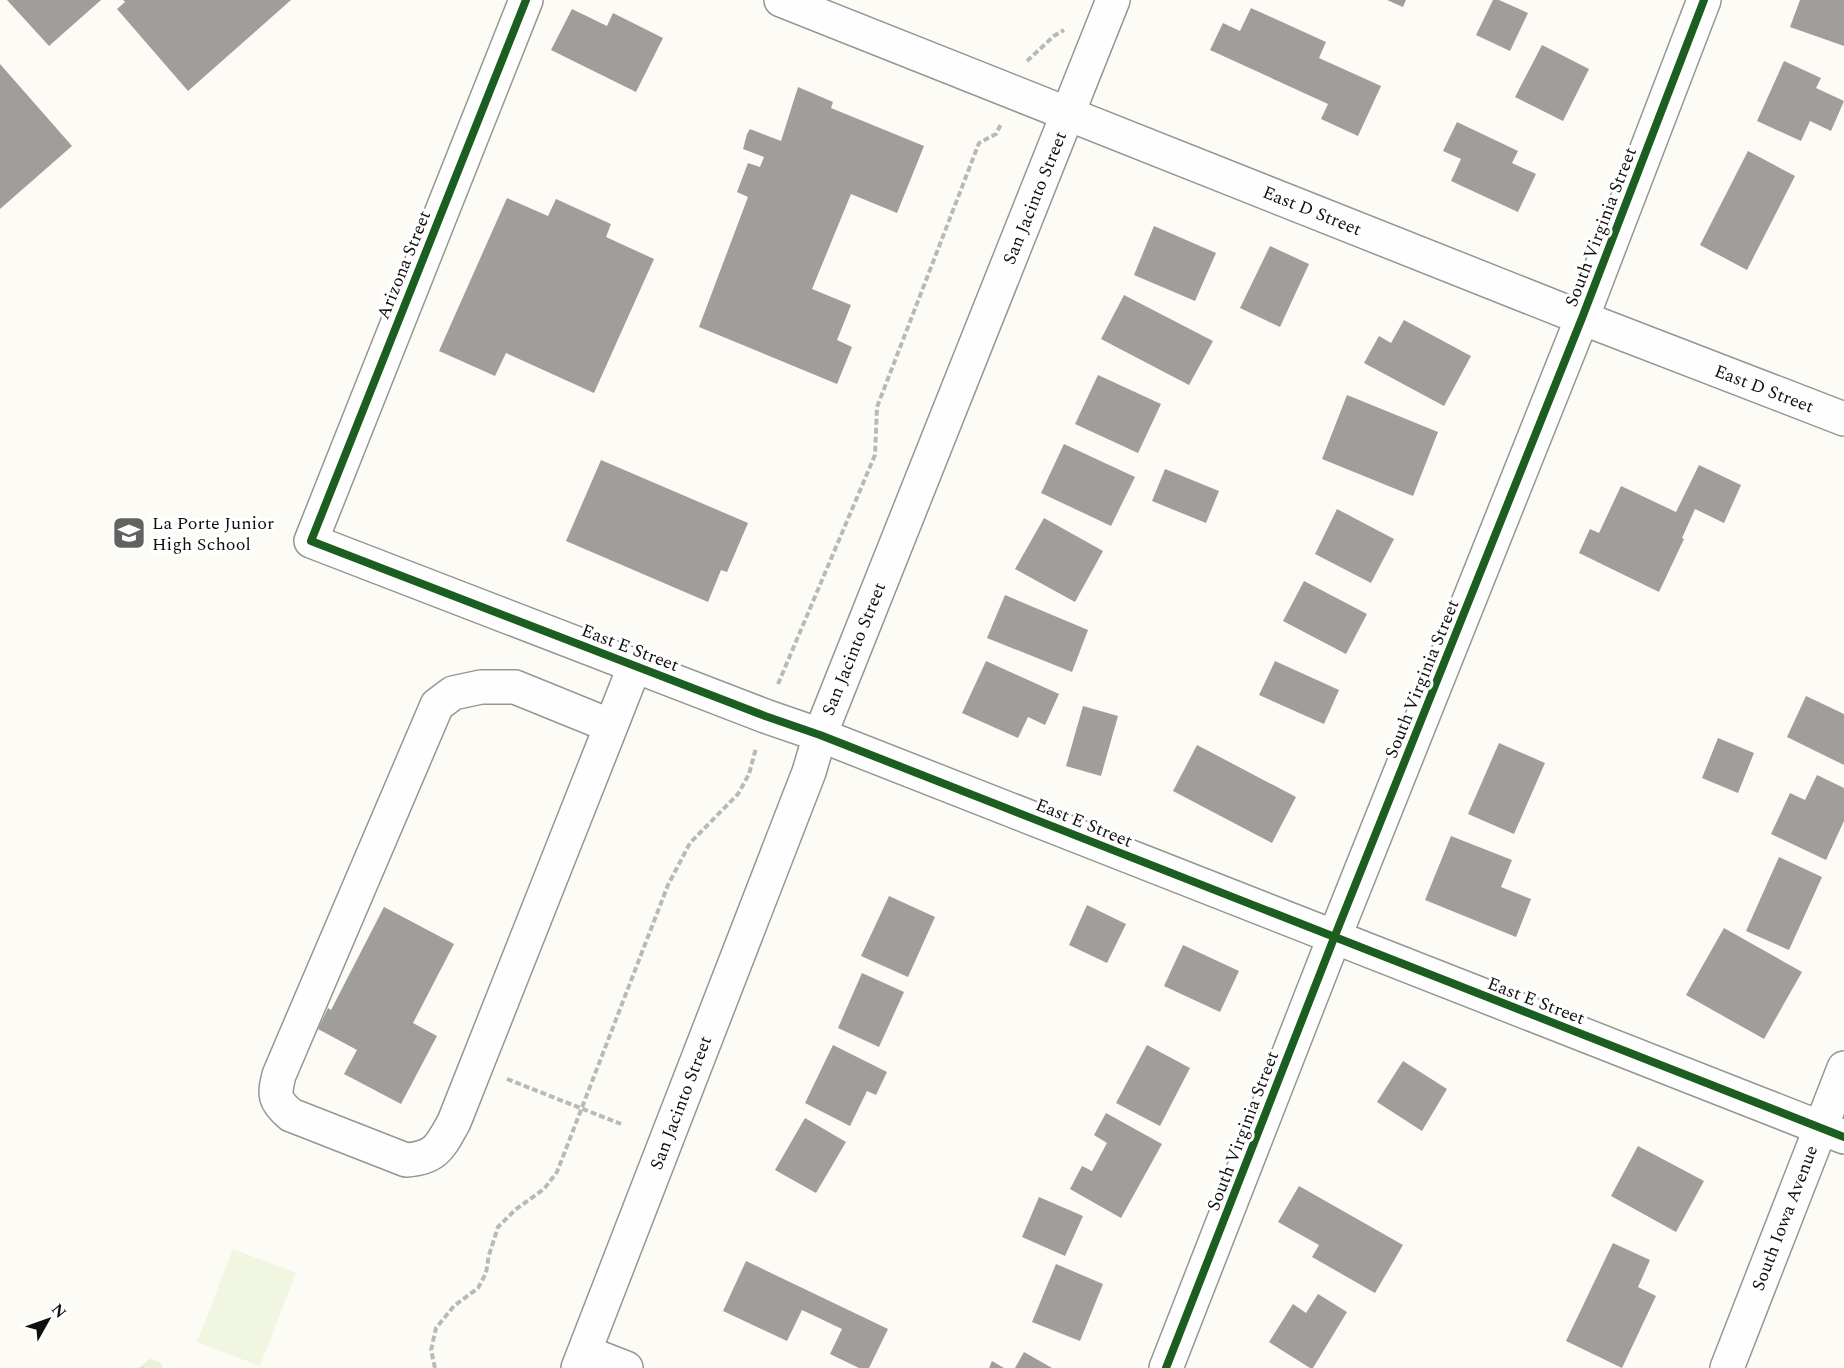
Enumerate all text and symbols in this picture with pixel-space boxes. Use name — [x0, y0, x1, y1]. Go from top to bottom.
street label: San Jacinto Street — [996, 127, 1074, 269]
street label: South Virginia Street — [1558, 143, 1644, 311]
street label: East D Street — [1258, 179, 1366, 243]
street label: Arizona Street — [370, 206, 438, 324]
street label: East D Street — [1710, 358, 1818, 420]
place label: La Porte Junior High School — [152, 510, 274, 558]
school or university icon: La Porte Junior High School — [111, 515, 147, 551]
street label: San Jacinto Street — [815, 578, 893, 720]
street label: South Virginia Street — [1378, 596, 1466, 762]
street label: East E Street — [577, 617, 683, 679]
street label: East E Street — [1031, 791, 1137, 855]
street label: East E Street — [1483, 970, 1589, 1032]
street label: San Jacinto Street — [643, 1032, 719, 1174]
street label: South Virginia Street — [1200, 1047, 1286, 1215]
street label: South Iowa Avenue — [1745, 1141, 1825, 1295]
north arrow — [18, 1290, 78, 1350]
text: N — [45, 1298, 72, 1324]

